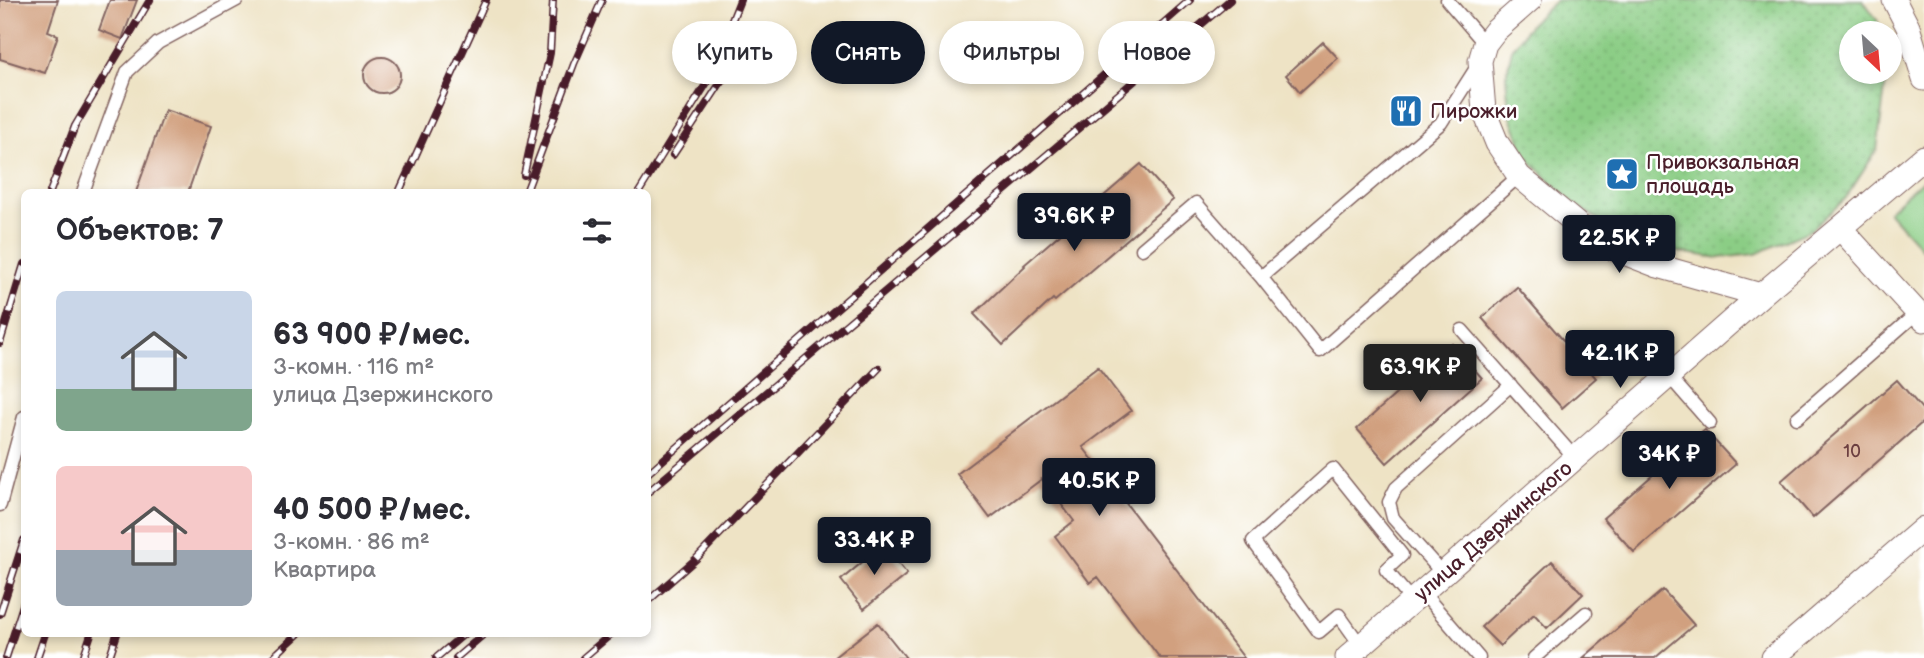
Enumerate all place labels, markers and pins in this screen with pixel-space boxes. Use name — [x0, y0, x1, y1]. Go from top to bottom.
restaurant icon: Пирожки — [1387, 92, 1425, 130]
place label: Пирожки — [1430, 99, 1517, 124]
place label: Привокзальная площадь — [1646, 150, 1799, 199]
place icon: Привокзальная площадь — [1603, 155, 1641, 193]
pin: 39.6K ₽ — [1009, 194, 1139, 253]
pin: 22.5K ₽ — [1554, 216, 1684, 275]
pin: 42.1K ₽ — [1555, 330, 1685, 390]
pin: 63.9K ₽ — [1355, 344, 1485, 404]
pin: 34K ₽ — [1620, 432, 1718, 491]
pin: 40.5K ₽ — [1034, 458, 1164, 518]
pin: 33.4K ₽ — [809, 518, 939, 577]

